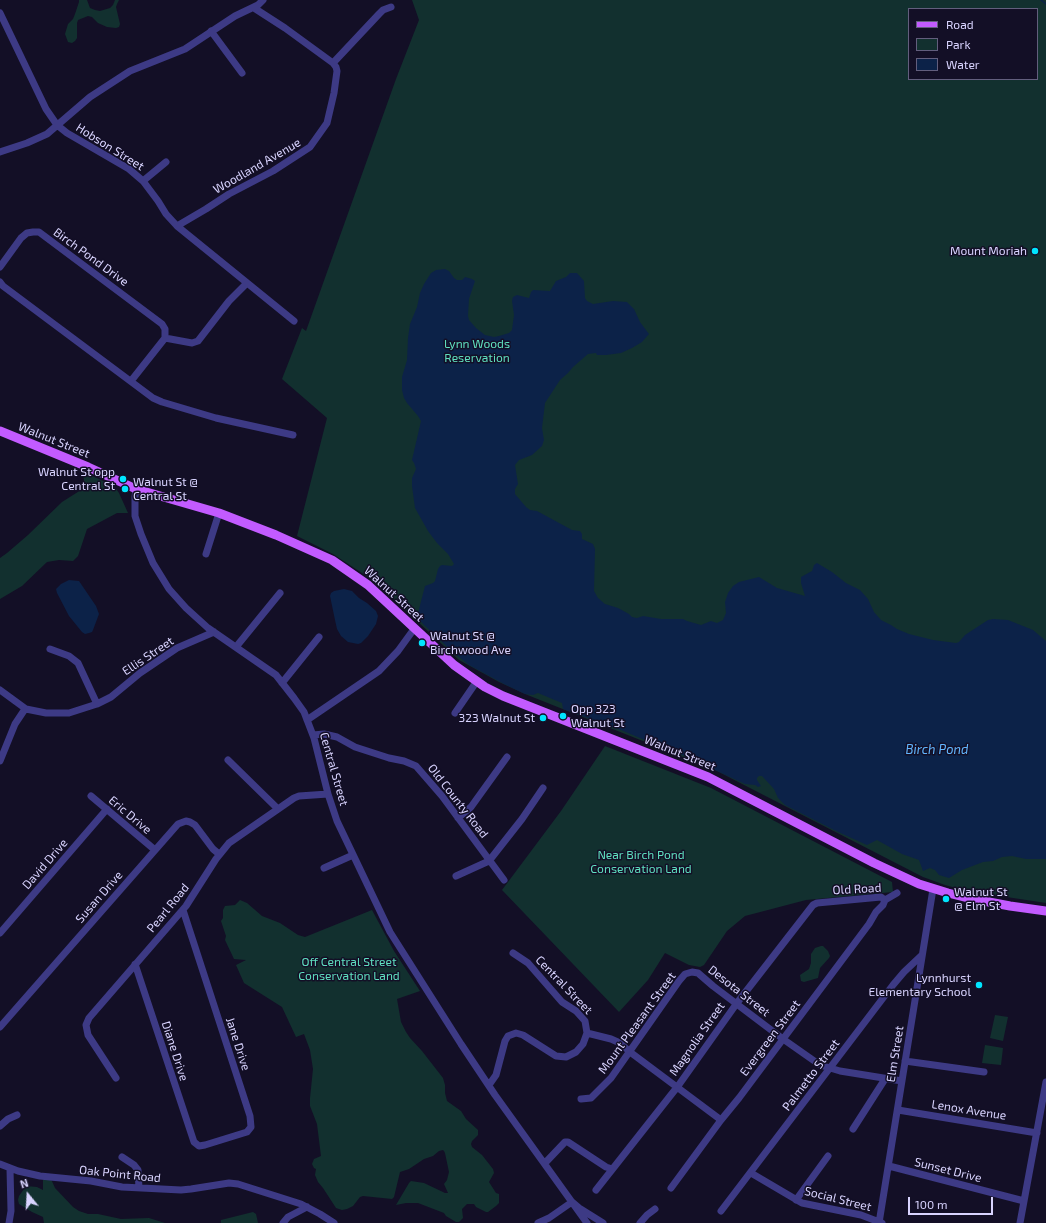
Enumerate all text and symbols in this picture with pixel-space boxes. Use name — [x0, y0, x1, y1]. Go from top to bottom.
legend — [908, 8, 1038, 80]
text: Road — [946, 17, 974, 31]
text: Park — [946, 37, 971, 51]
text: Water — [946, 57, 980, 71]
street label: Hobson Street — [73, 120, 147, 174]
street label: Woodland Avenue — [211, 135, 303, 197]
street label: Birch Pond Drive — [51, 225, 131, 289]
place label: Mount Moriah — [950, 244, 1027, 258]
marker: Mount Moriah — [1030, 246, 1040, 256]
park label: Lynn Woods Reservation — [444, 337, 510, 365]
street label: Walnut Street — [16, 419, 92, 461]
place label: Walnut St opp Central St — [38, 465, 115, 493]
marker: Walnut St opp Central St — [118, 474, 128, 484]
place label: Walnut St @ Central St — [133, 475, 198, 503]
marker: Walnut St @ Central St — [120, 484, 130, 494]
street label: Walnut Street — [361, 563, 427, 625]
place label: Walnut St @ Birchwood Ave — [430, 629, 511, 657]
street label: Ellis Street — [120, 634, 176, 678]
marker: Walnut St @ Birchwood Ave — [417, 638, 427, 648]
place label: Opp 323 Walnut St — [571, 702, 625, 730]
place label: 323 Walnut St — [459, 711, 535, 725]
marker: Opp 323 Walnut St — [558, 711, 568, 721]
marker: 323 Walnut St — [538, 713, 548, 723]
street label: Central Street — [317, 731, 351, 807]
street label: Walnut Street — [642, 732, 718, 774]
water label: Birch Pond — [906, 742, 968, 758]
street label: Old County Road — [425, 761, 491, 841]
street label: Eric Drive — [106, 793, 154, 837]
street label: David Drive — [19, 836, 71, 892]
park label: Near Birch Pond Conservation Land — [590, 848, 692, 876]
street label: Susan Drive — [72, 868, 126, 926]
street label: Pearl Road — [144, 881, 192, 935]
street label: Old Road — [832, 881, 882, 897]
place label: Walnut St @ Elm St — [954, 885, 1008, 913]
marker: Walnut St @ Elm St — [941, 894, 951, 904]
street label: Central Street — [532, 953, 596, 1017]
park label: Off Central Street Conservation Land — [298, 955, 400, 983]
street label: Desota Street — [705, 962, 773, 1020]
street label: Mount Pleasant Street — [595, 969, 679, 1077]
place label: Lynnhurst Elementary School — [869, 971, 971, 999]
marker: Lynnhurst Elementary School — [974, 980, 984, 990]
street label: Evergreen Street — [737, 997, 803, 1079]
street label: Magnolia Street — [666, 999, 728, 1079]
street label: Jane Drive — [223, 1016, 253, 1072]
street label: Diane Drive — [159, 1019, 191, 1083]
street label: Elm Street — [883, 1025, 907, 1083]
street label: Palmetto Street — [779, 1036, 843, 1114]
street label: Lenox Avenue — [931, 1097, 1007, 1123]
street label: Sunset Drive — [913, 1155, 983, 1185]
street label: Oak Point Road — [78, 1163, 162, 1185]
north arrow — [8, 1175, 48, 1215]
text: N — [18, 1176, 30, 1191]
street label: Social Street — [803, 1184, 873, 1214]
scale bar — [910, 1189, 995, 1215]
text: 100 m — [915, 1197, 947, 1211]

